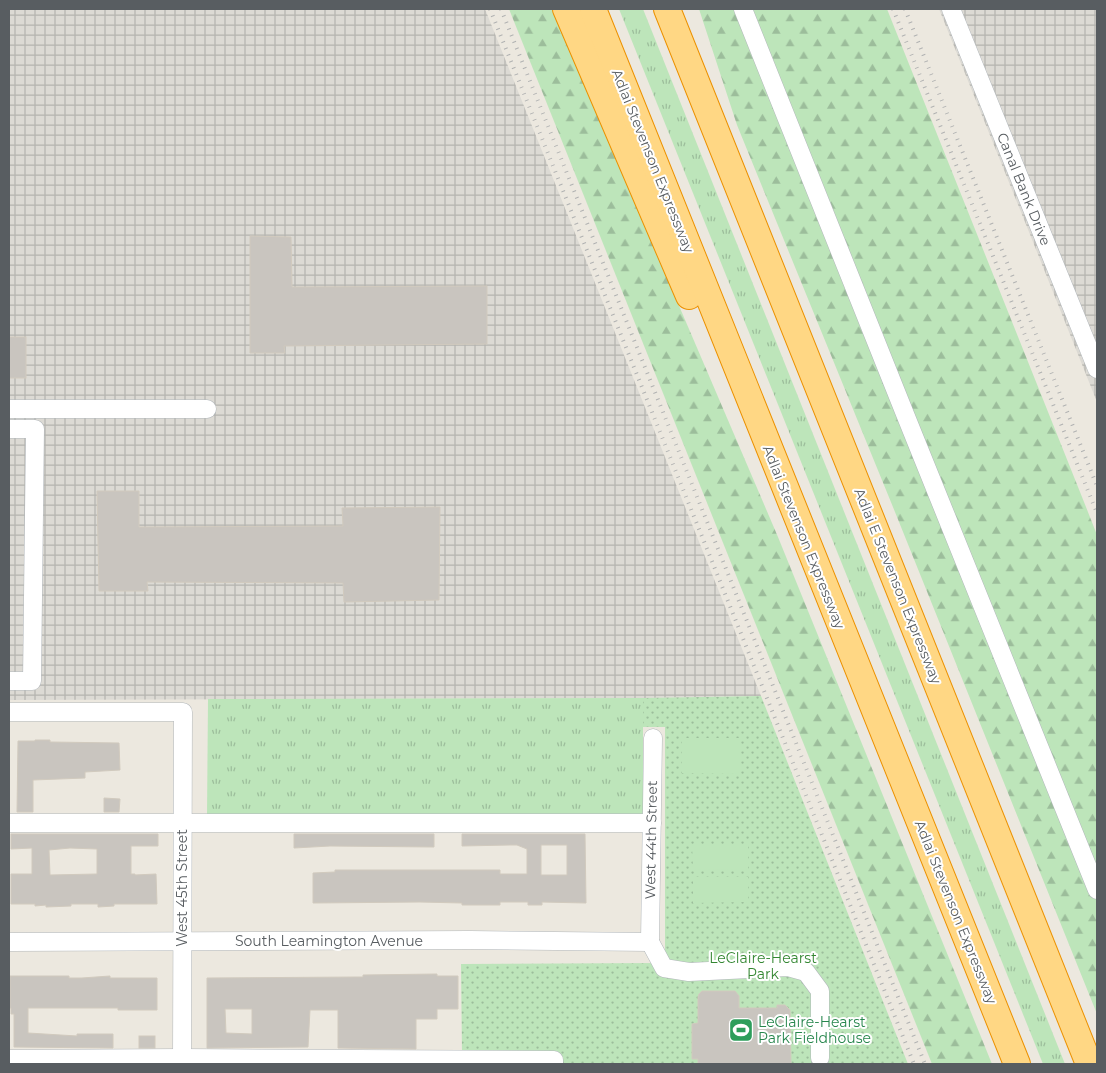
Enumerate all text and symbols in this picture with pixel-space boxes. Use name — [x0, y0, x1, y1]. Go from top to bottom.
street label: Adlai Stevenson Expressway — [608, 67, 698, 256]
street label: Canal Bank Drive — [993, 130, 1055, 248]
street label: Adlai Stevenson Expressway — [759, 443, 849, 632]
street label: Adlai E Stevenson Expressway — [850, 486, 946, 687]
street label: West 44th Street — [641, 780, 661, 900]
street label: Adlai Stevenson Expressway — [911, 818, 1001, 1007]
street label: West 45th Street — [173, 829, 191, 947]
street label: South Leamington Avenue — [235, 932, 423, 950]
park label: LeClaire-Hearst Park — [709, 949, 817, 983]
place label: LeClaire-Hearst Park Fieldhouse — [758, 1013, 871, 1047]
sports icon: LeClaire-Hearst Park Fieldhouse — [728, 1017, 754, 1043]

